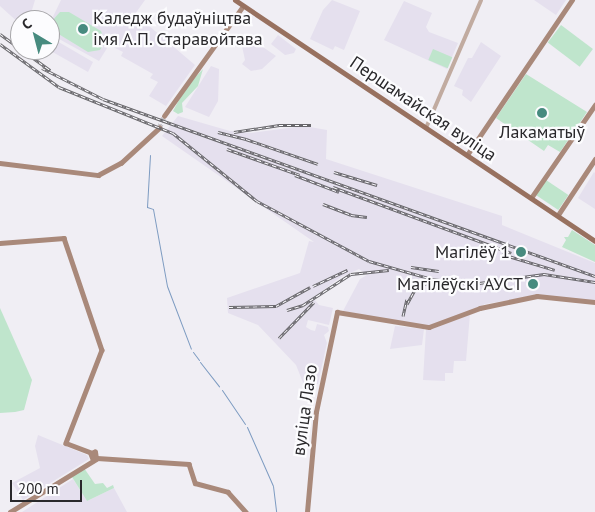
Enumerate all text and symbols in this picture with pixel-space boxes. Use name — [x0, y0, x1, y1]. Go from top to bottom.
place label: Каледж будаўніцтва імя А.П. Старавойтава — [93, 8, 265, 50]
north arrow — [10, 10, 60, 60]
text: С — [18, 14, 35, 33]
marker: Каледж будаўніцтва імя А.П. Старавойтава — [77, 23, 89, 35]
street label: Першамайская вуліца — [346, 52, 500, 166]
marker: Лакаматыў — [536, 107, 548, 119]
place label: Лакаматыў — [499, 121, 585, 143]
place label: Магілёў 1 — [434, 241, 510, 263]
marker: Магілёў 1 — [514, 245, 528, 259]
place label: Магілёўскі АУСТ — [397, 273, 523, 295]
marker: Магілёўскі АУСТ — [527, 278, 539, 290]
street label: вуліца Лазо — [288, 363, 322, 457]
scale bar — [12, 470, 85, 502]
text: 200 m — [18, 479, 59, 498]

